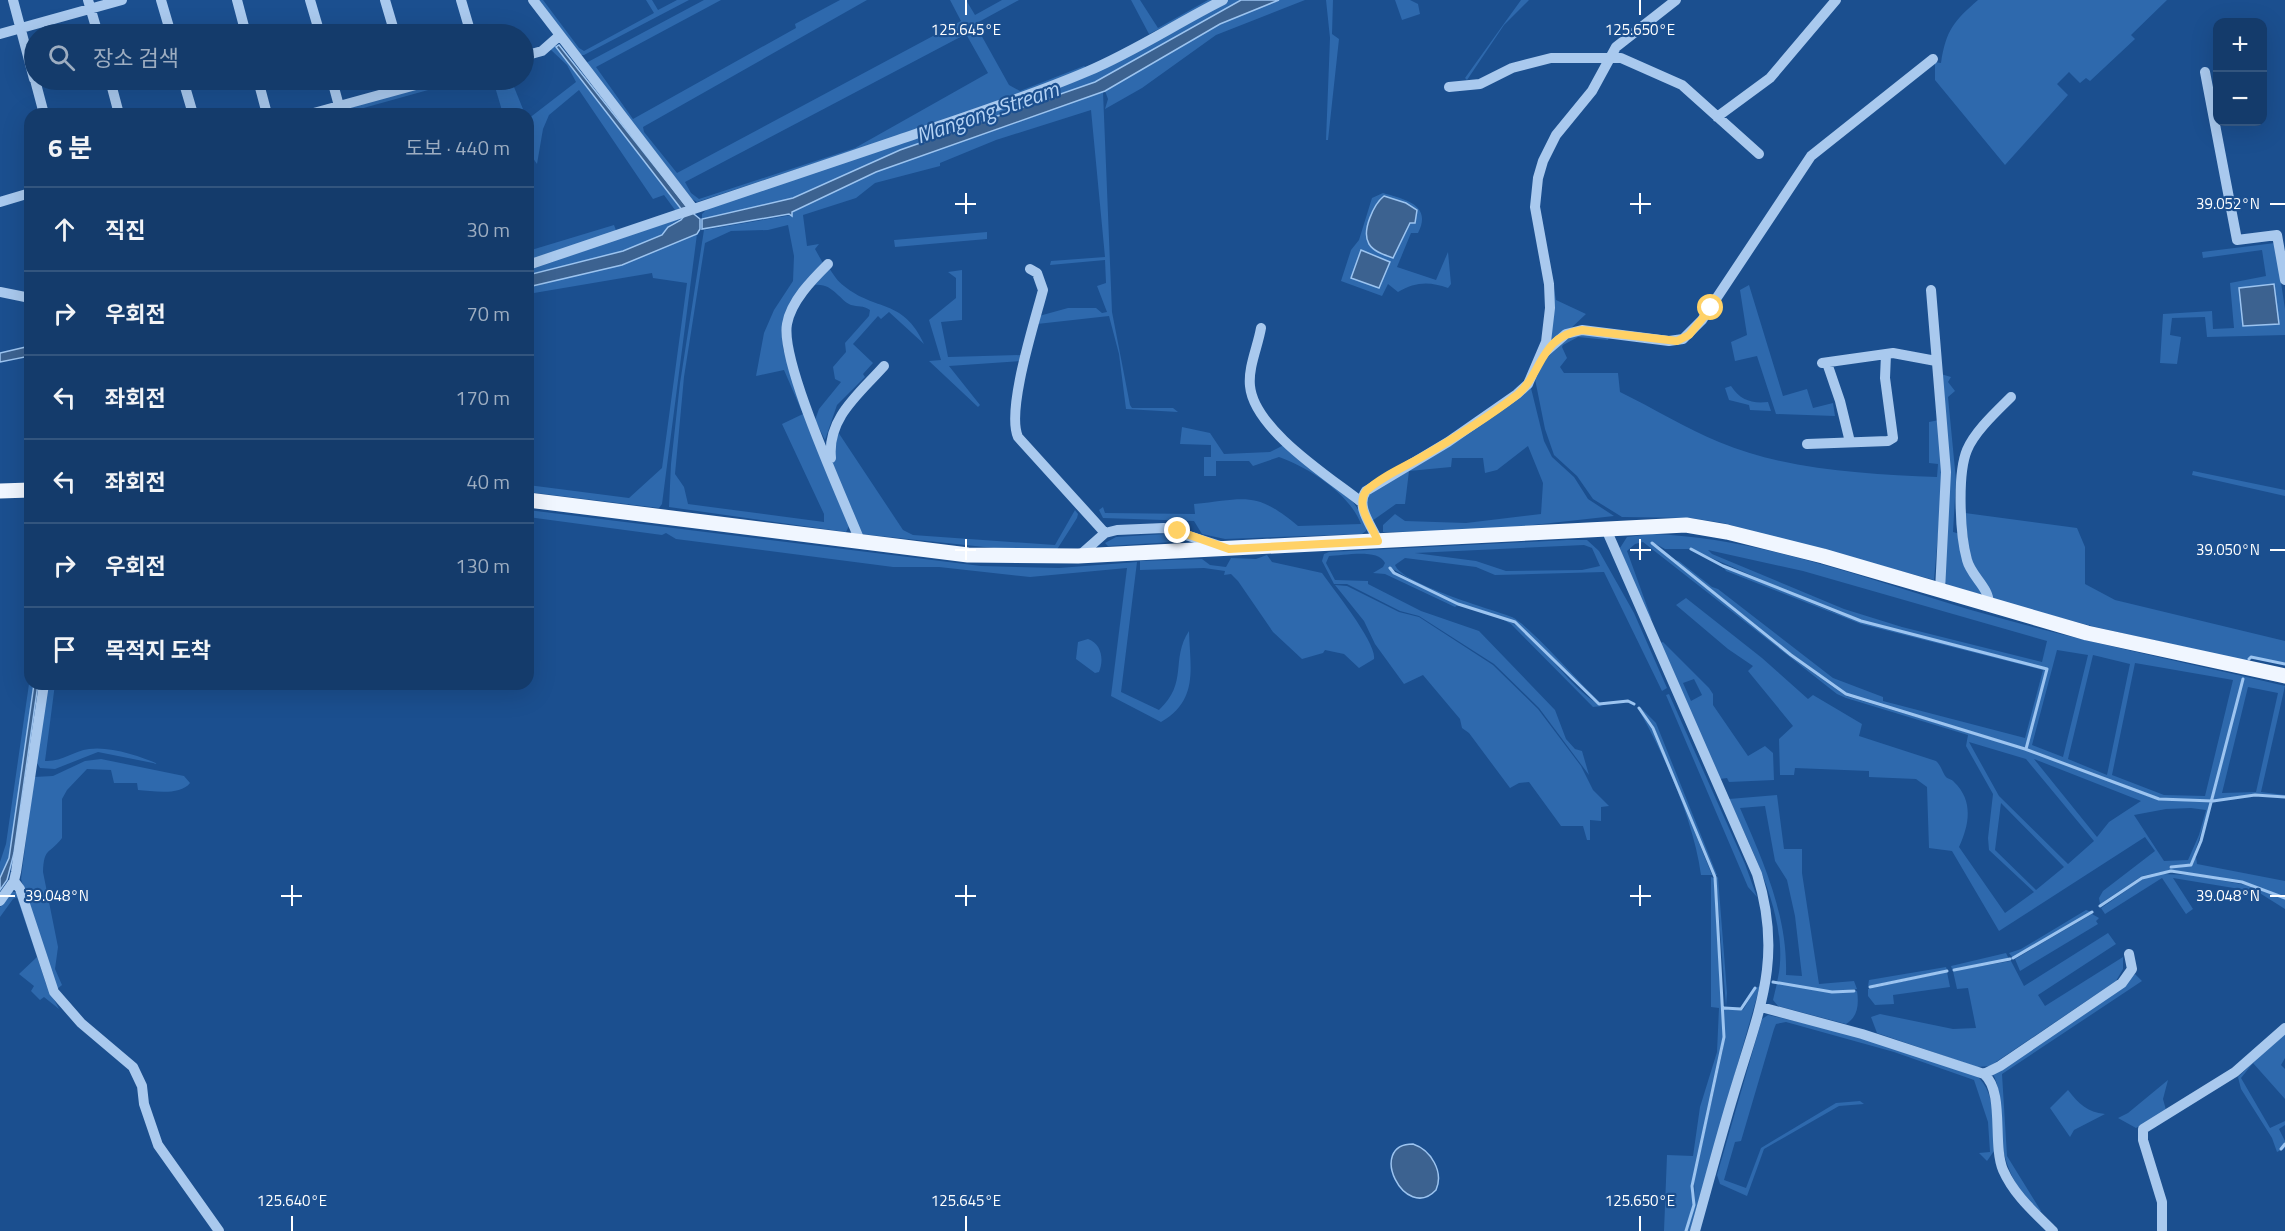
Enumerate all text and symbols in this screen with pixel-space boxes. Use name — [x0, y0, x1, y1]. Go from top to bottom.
text: 125.645°E — [931, 18, 1001, 41]
text: 125.650°E — [1605, 18, 1675, 41]
map controls — [2213, 18, 2267, 126]
button: + — [2213, 18, 2267, 72]
search box — [24, 24, 534, 90]
icon: search — [45, 41, 78, 74]
text: 장소 검색 — [93, 41, 179, 75]
water label: Mangong Stream — [911, 71, 1064, 152]
button: − — [2213, 72, 2267, 126]
text: 6 분 — [48, 128, 92, 167]
text: 도보 · 440 m — [405, 132, 510, 163]
text: 39.052°N — [2196, 192, 2260, 215]
icon: ahead — [48, 213, 81, 246]
text: 직진 — [105, 213, 145, 247]
text: 30 m — [466, 214, 510, 245]
route start — [1697, 294, 1723, 320]
icon: right — [48, 297, 81, 330]
text: 우회전 — [105, 297, 166, 331]
text: 70 m — [466, 298, 510, 329]
icon: left — [48, 381, 81, 414]
text: 좌회전 — [105, 381, 166, 415]
text: 170 m — [455, 382, 510, 413]
icon: left — [48, 465, 81, 498]
text: 좌회전 — [105, 465, 166, 499]
text: 40 m — [466, 466, 510, 497]
route end — [1164, 517, 1190, 543]
text: 39.050°N — [2196, 538, 2260, 561]
icon: right — [48, 549, 81, 582]
text: 우회전 — [105, 549, 166, 583]
text: 130 m — [455, 550, 510, 581]
icon: arrive — [48, 633, 81, 666]
text: 목적지 도착 — [105, 633, 211, 667]
text: 39.048°N — [25, 884, 89, 907]
text: 39.048°N — [2196, 884, 2260, 907]
text: 125.640°E — [257, 1189, 327, 1212]
text: 125.645°E — [931, 1189, 1001, 1212]
text: 125.650°E — [1605, 1189, 1675, 1212]

